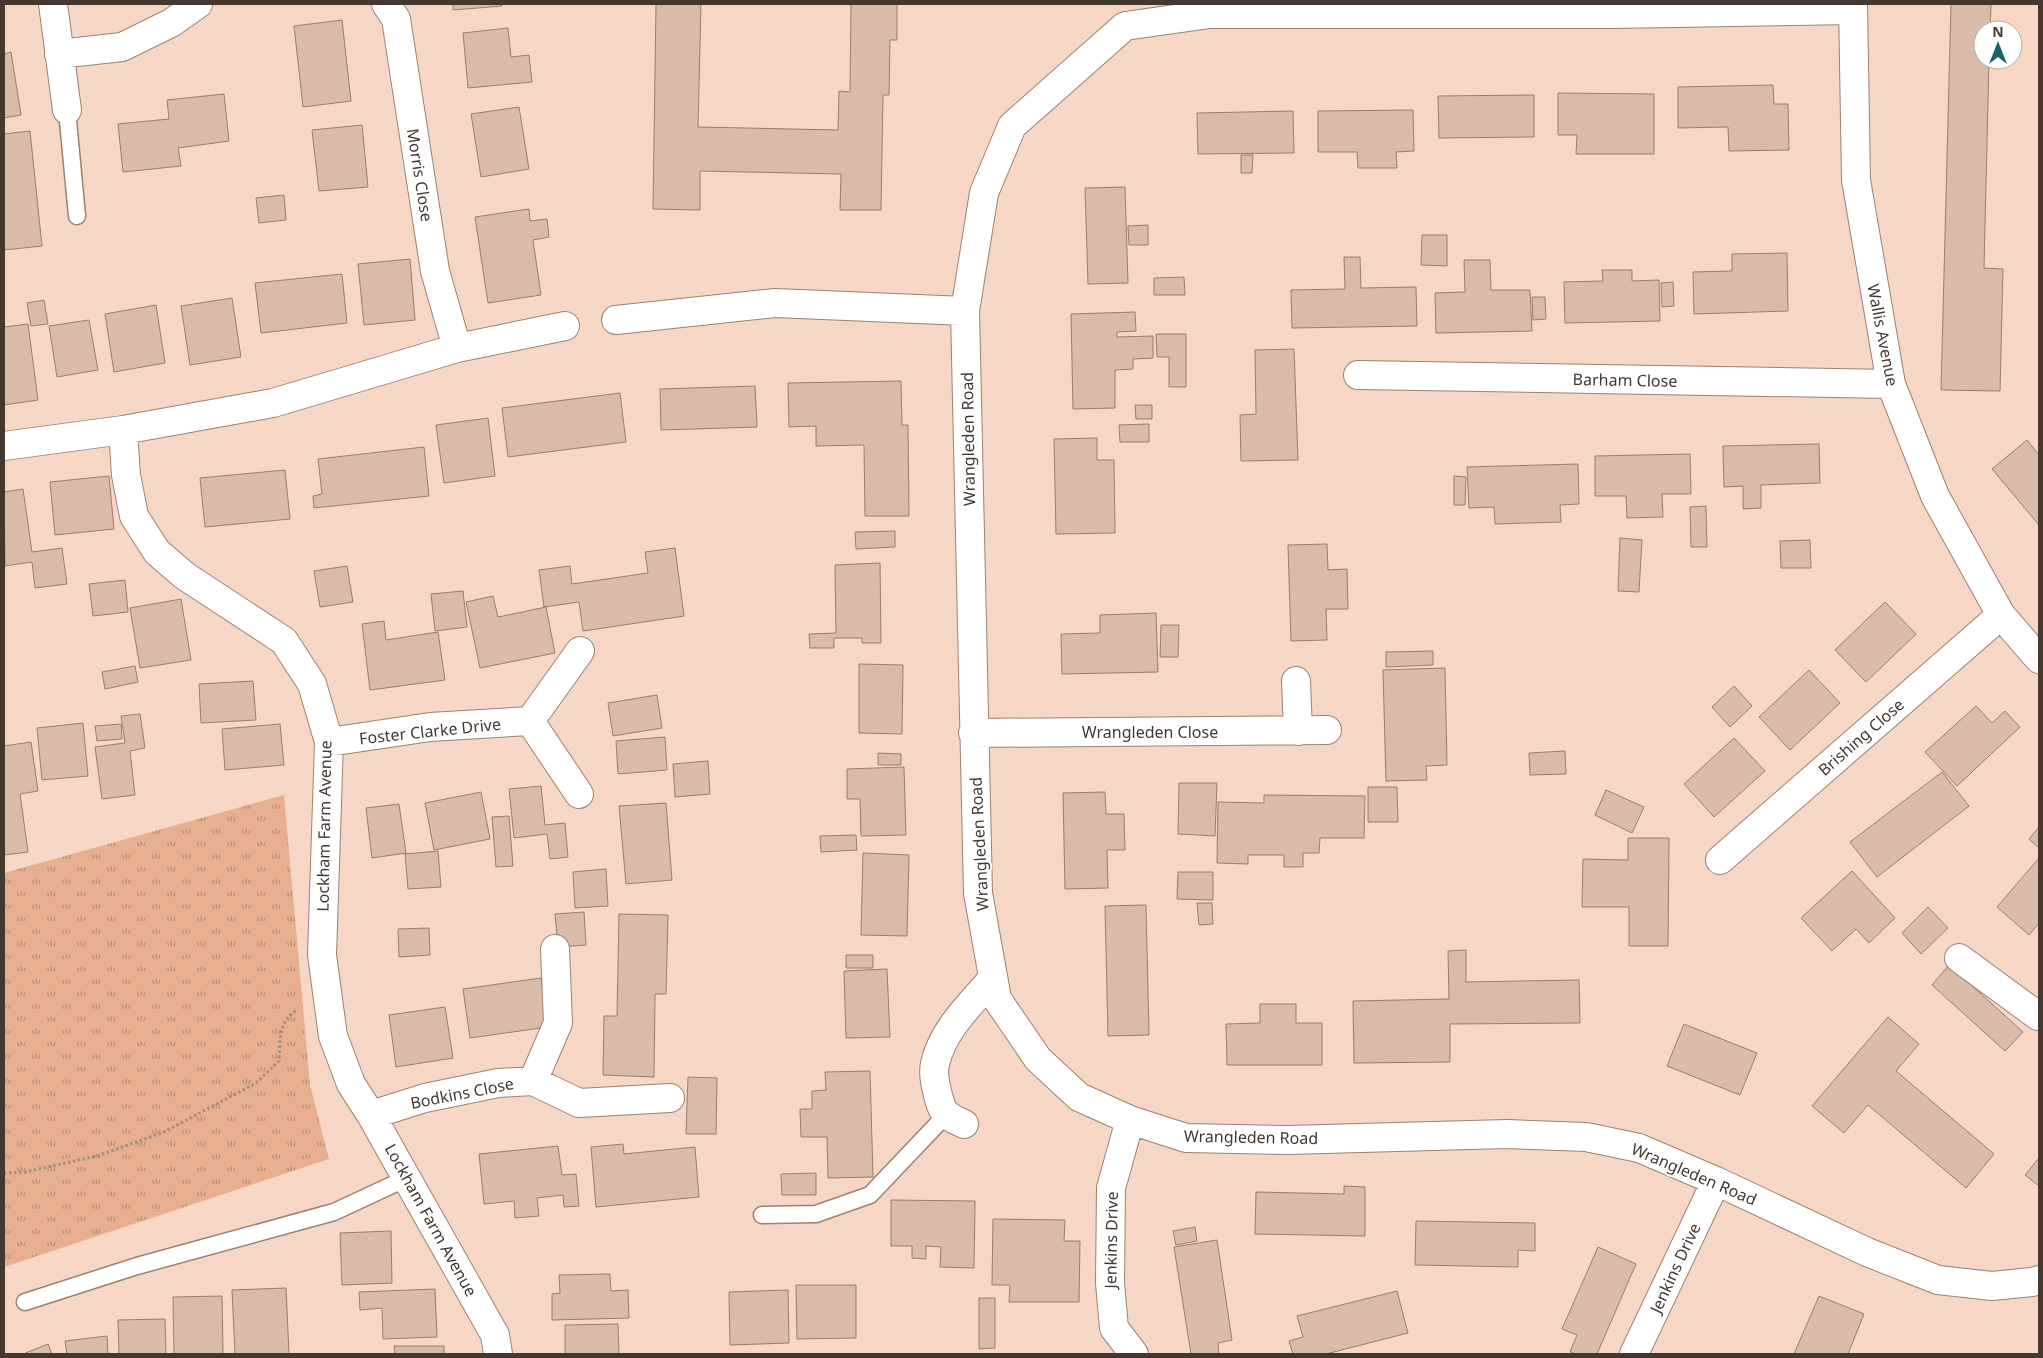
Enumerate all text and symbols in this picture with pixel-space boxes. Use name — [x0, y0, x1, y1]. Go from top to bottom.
north arrow — [1973, 20, 2023, 70]
text: N — [1992, 22, 2004, 41]
street label: Morris Close — [402, 127, 438, 223]
street label: Wallis Avenue — [1862, 282, 1904, 388]
street label: Barham Close — [1573, 368, 1677, 392]
street label: Wrangleden Road — [956, 372, 980, 506]
street label: Brishing Close — [1813, 693, 1909, 781]
street label: Foster Clarke Drive — [358, 713, 502, 749]
street label: Wrangleden Close — [1082, 721, 1218, 743]
street label: Lockham Farm Avenue — [312, 740, 336, 912]
street label: Wrangleden Road — [965, 776, 993, 912]
street label: Bodkins Close — [408, 1072, 516, 1114]
street label: Wrangleden Road — [1184, 1125, 1318, 1149]
street label: Wrangleden Road — [1628, 1138, 1760, 1210]
street label: Lockham Farm Avenue — [380, 1140, 482, 1300]
street label: Jenkins Drive — [1099, 1191, 1123, 1291]
street label: Jenkins Drive — [1644, 1219, 1706, 1319]

